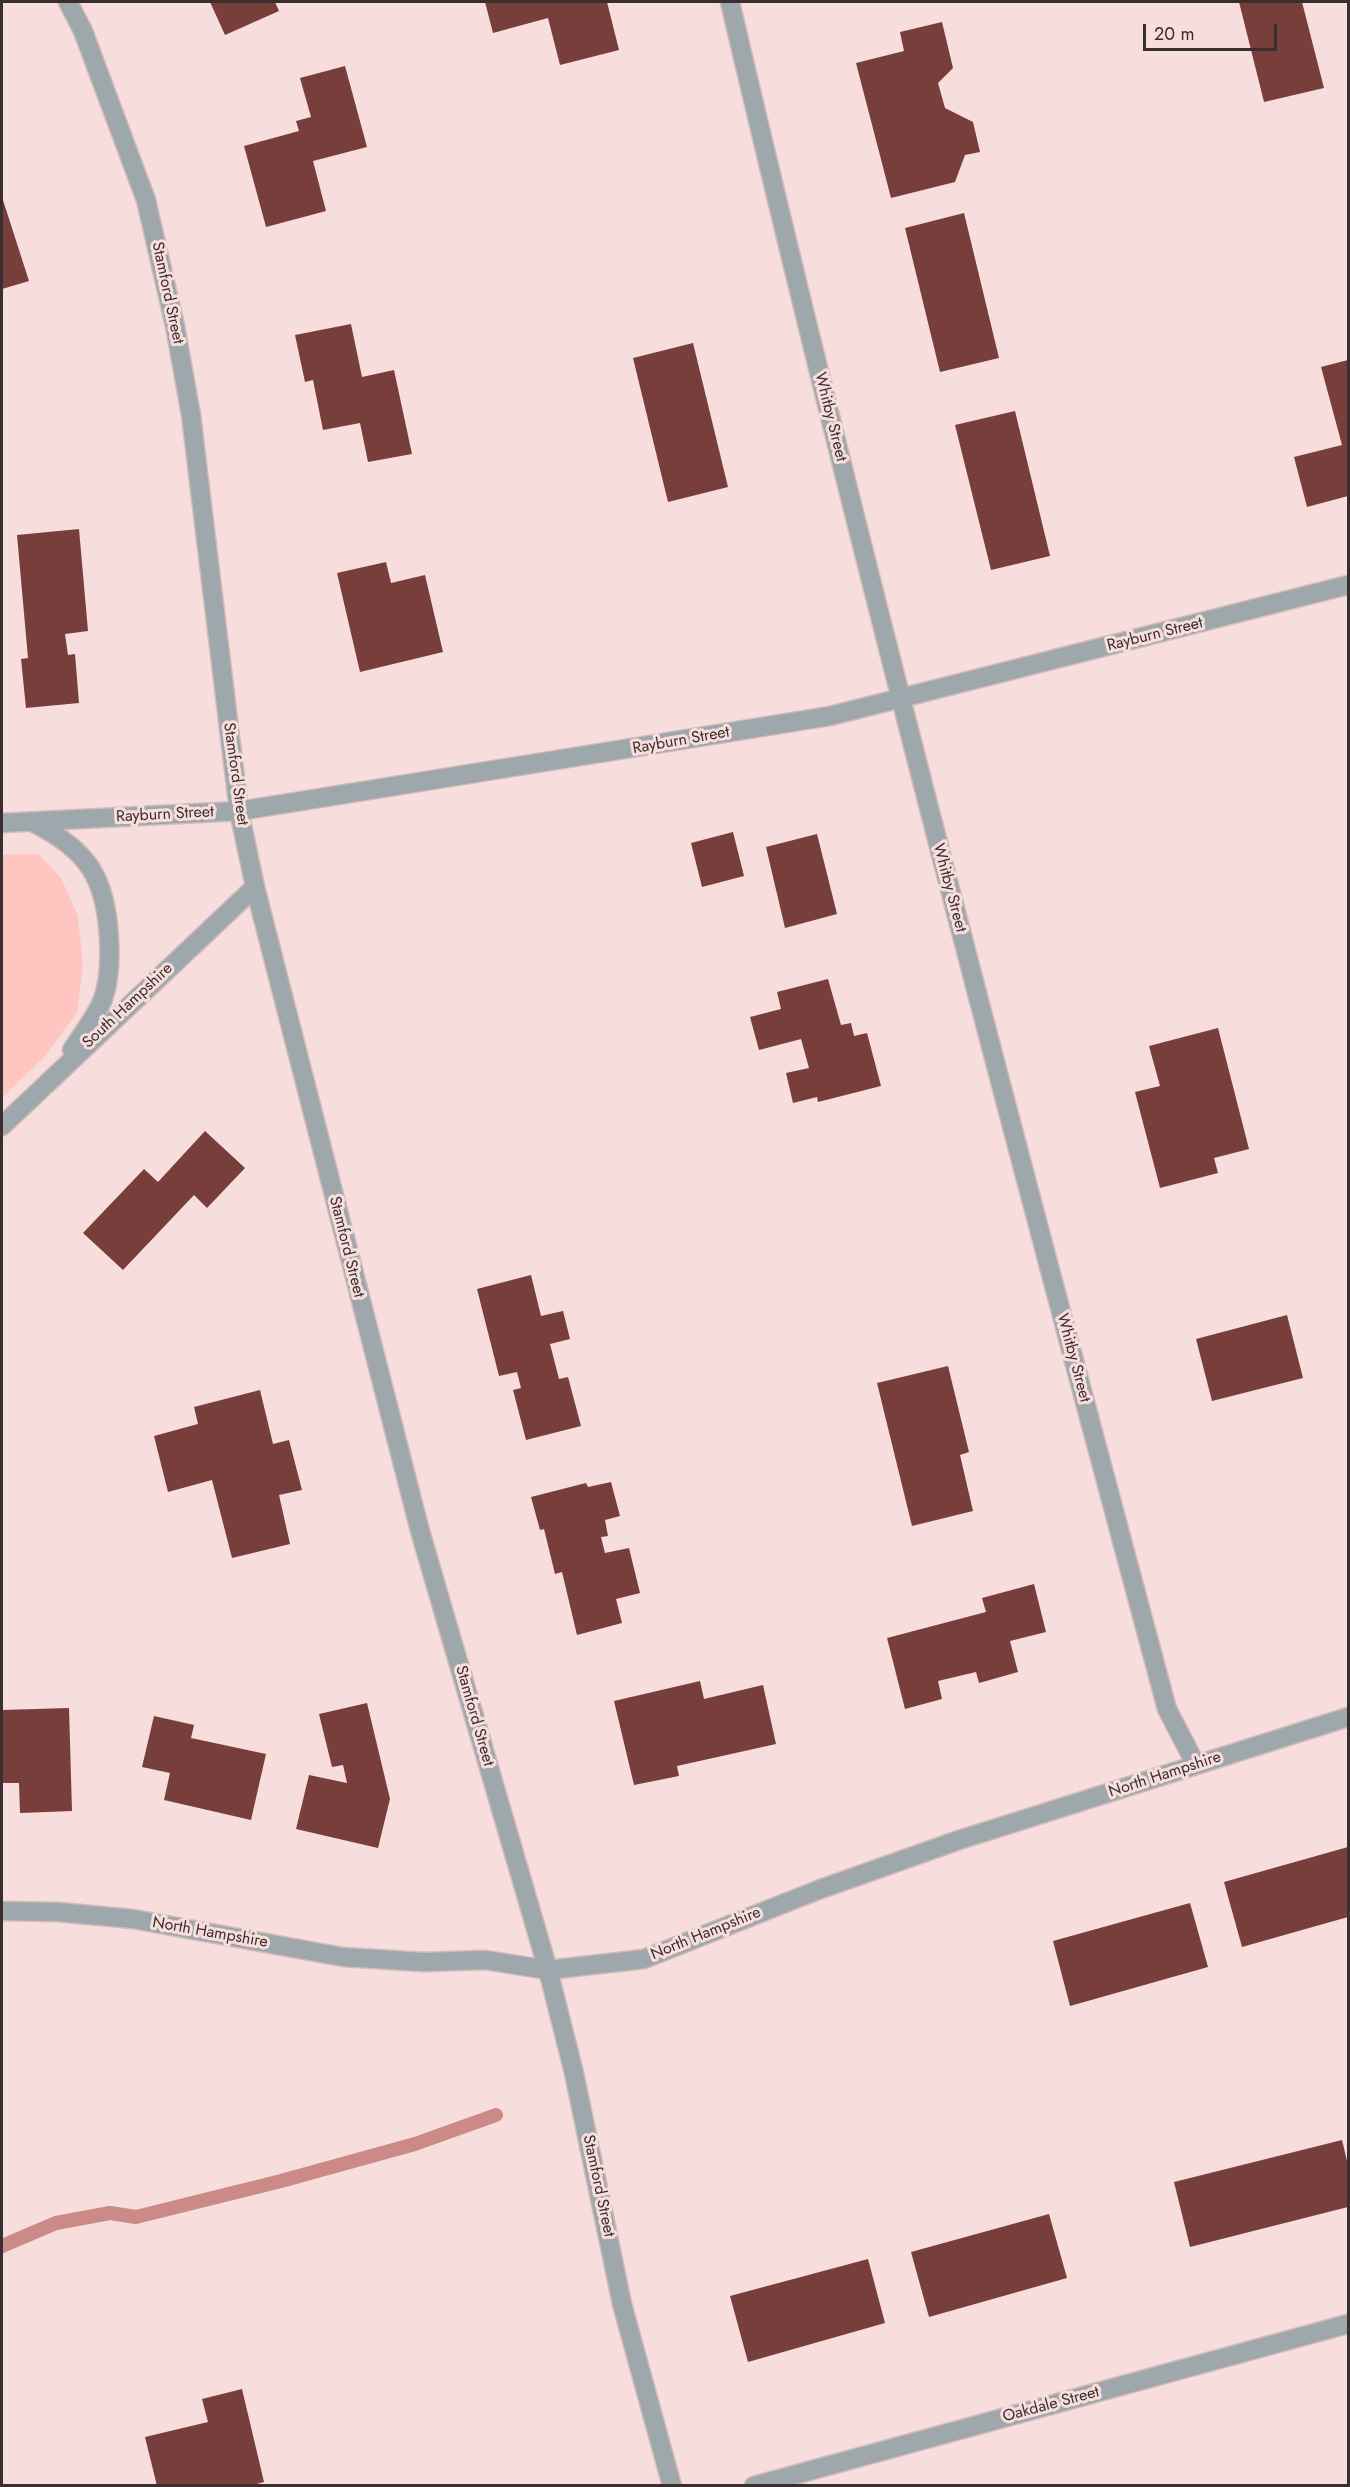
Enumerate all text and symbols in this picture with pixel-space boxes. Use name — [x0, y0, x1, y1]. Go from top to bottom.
scale bar — [1146, 12, 1280, 50]
text: 20 m — [1154, 21, 1194, 47]
street label: Stamford Street — [147, 240, 187, 346]
street label: Whitby Street — [810, 370, 850, 464]
street label: Rayburn Street — [1105, 614, 1205, 656]
street label: Stamford Street — [218, 721, 252, 827]
street label: Rayburn Street — [631, 723, 731, 759]
street label: Rayburn Street — [116, 803, 214, 827]
street label: Whitby Street — [928, 842, 970, 934]
street label: South Hampshire — [79, 959, 177, 1053]
street label: Stamford Street — [324, 1194, 368, 1300]
street label: Whitby Street — [1052, 1312, 1094, 1404]
street label: Stamford Street — [450, 1664, 498, 1768]
street label: North Hampshire — [1106, 1748, 1224, 1802]
street label: North Hampshire — [648, 1903, 764, 1965]
street label: North Hampshire — [151, 1913, 269, 1953]
street label: Stamford Street — [578, 2133, 618, 2239]
street label: Oakdale Street — [1001, 2383, 1101, 2427]

